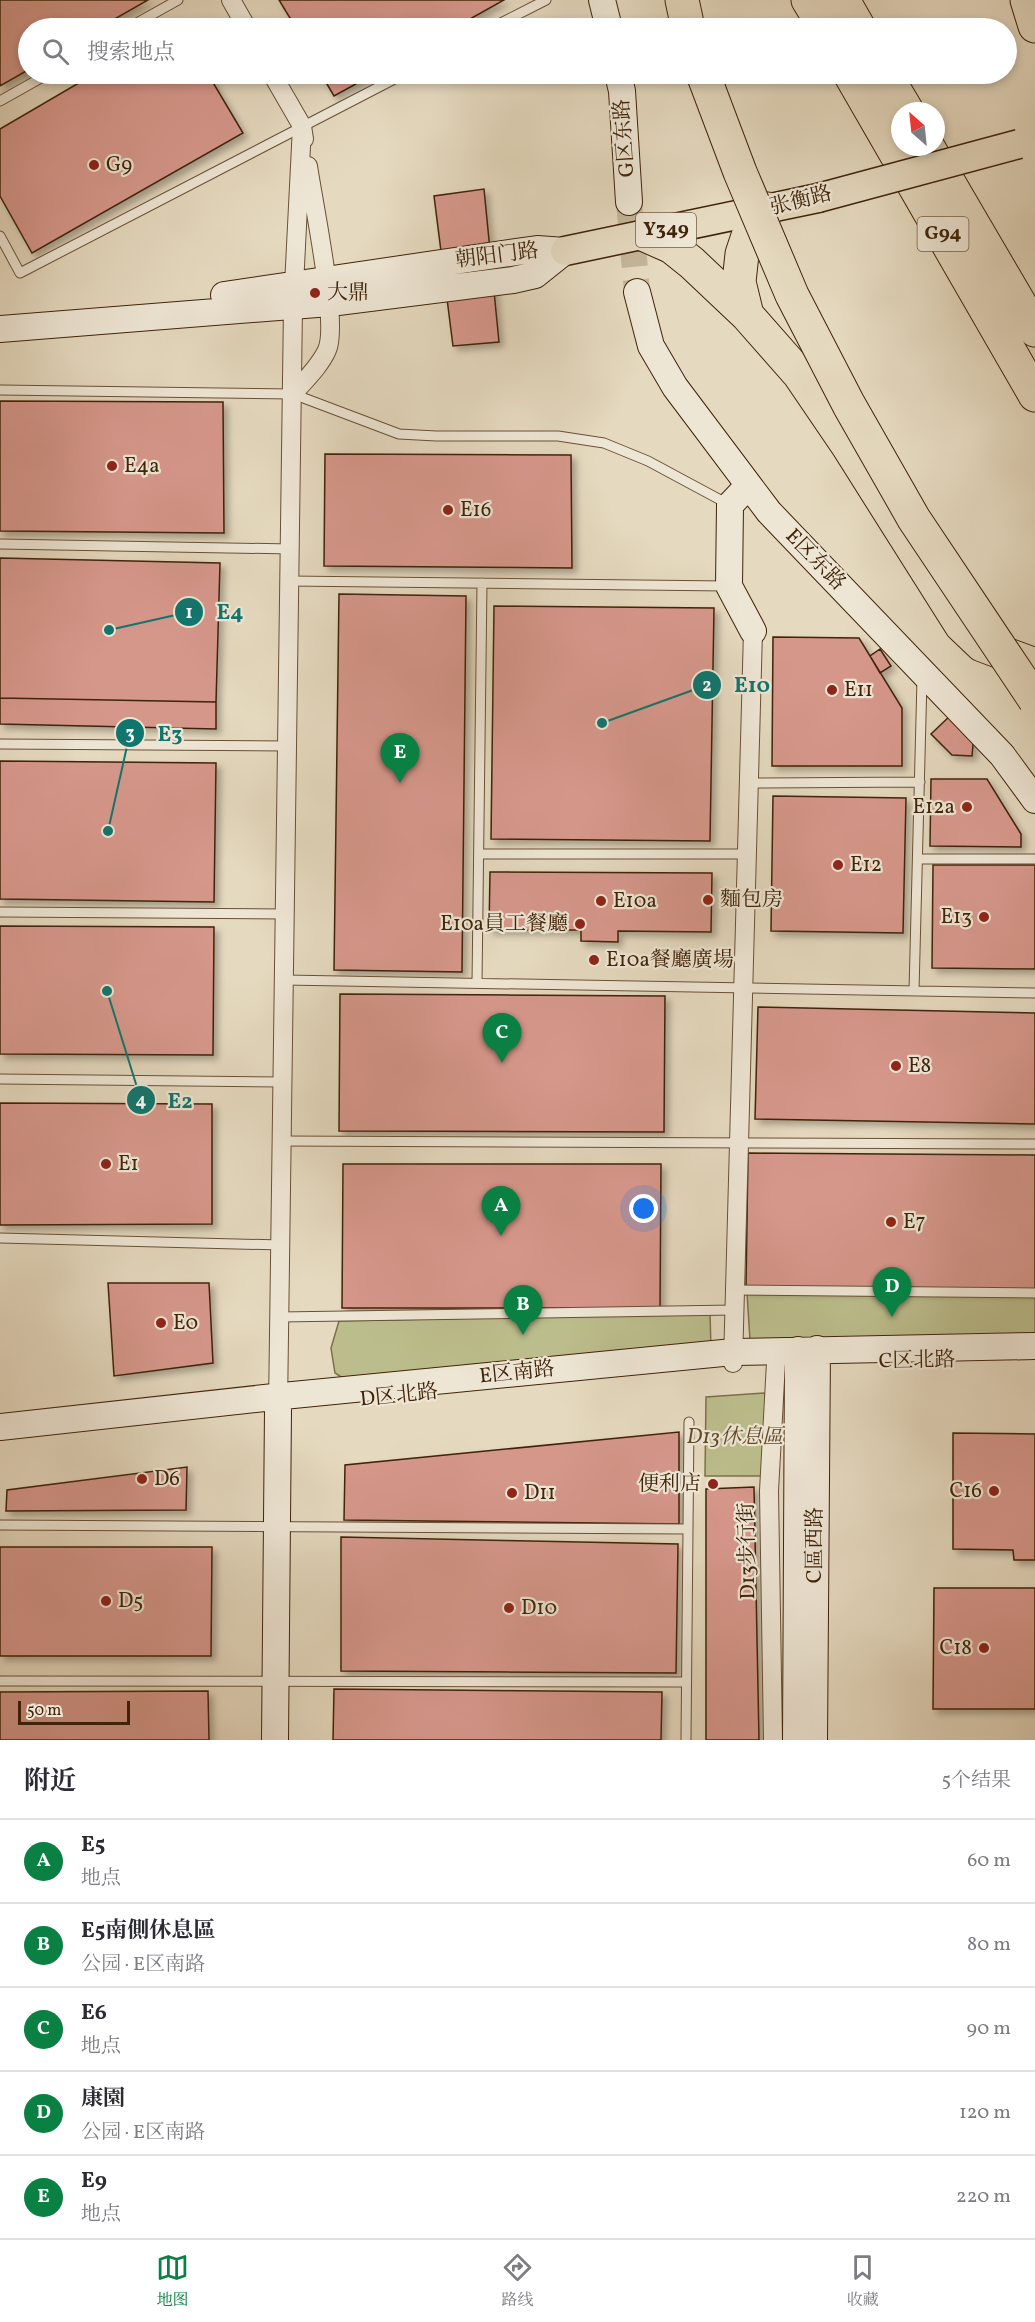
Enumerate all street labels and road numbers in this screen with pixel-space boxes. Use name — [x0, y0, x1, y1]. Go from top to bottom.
street label: G区东路 — [608, 98, 642, 178]
street label: 张衡路 — [767, 179, 835, 223]
road number: Y349 — [636, 213, 696, 247]
road number: G94 — [918, 217, 968, 251]
street label: 朝阳门路 — [454, 236, 540, 276]
street label: E区东路 — [778, 523, 852, 597]
street label: C区北路 — [878, 1346, 956, 1376]
street label: E区南路 — [478, 1355, 556, 1391]
street label: D区北路 — [359, 1377, 439, 1415]
street label: D13步行街 — [733, 1502, 763, 1600]
street label: C區西路 — [801, 1507, 830, 1583]

